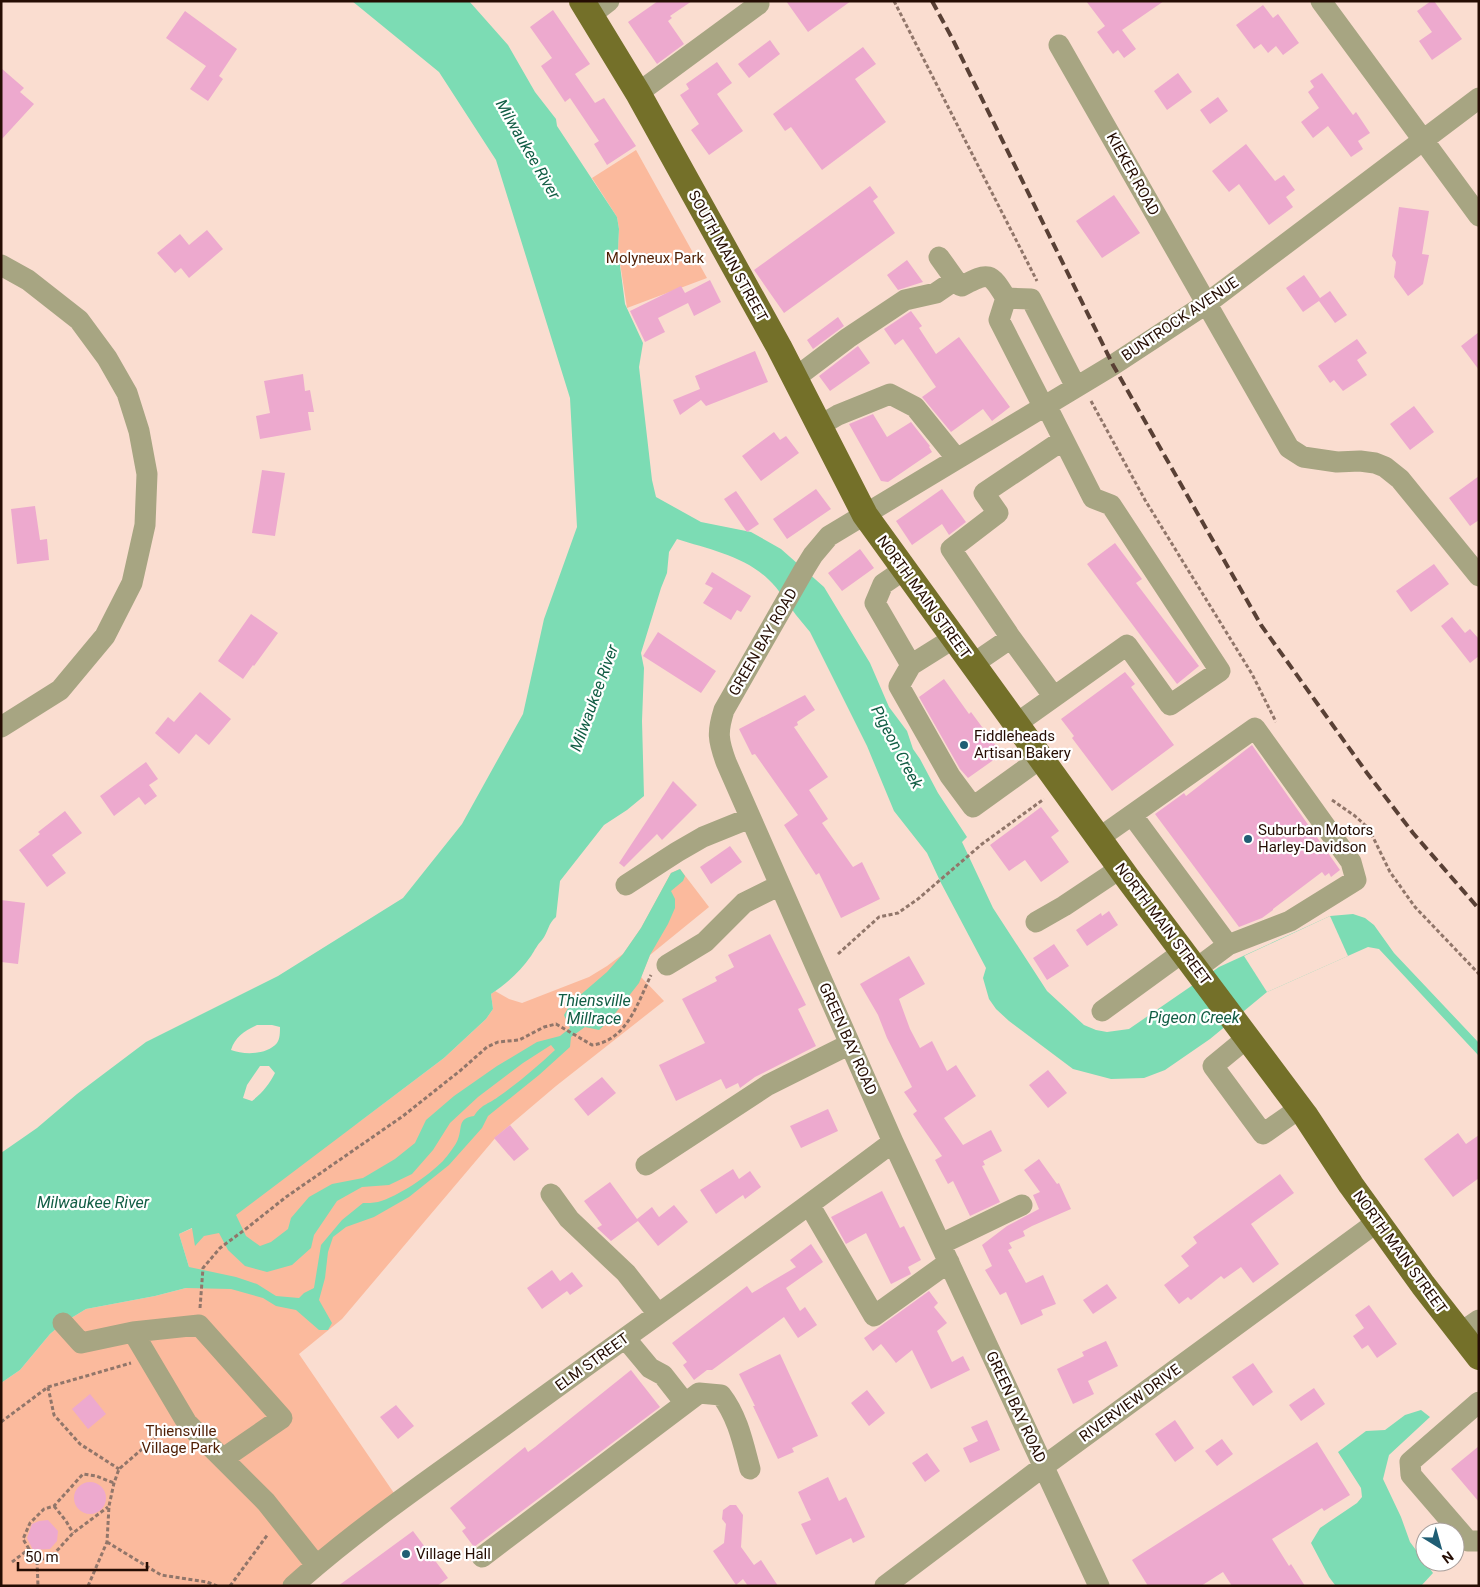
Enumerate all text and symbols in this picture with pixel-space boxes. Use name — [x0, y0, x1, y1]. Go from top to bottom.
water label: Milwaukee River — [492, 96, 565, 203]
street label: KIEKER ROAD — [1103, 129, 1163, 219]
street label: SOUTH MAIN STREET — [684, 187, 772, 325]
park label: Molyneux Park — [606, 249, 705, 267]
street label: BUNTROCK AVENUE — [1118, 273, 1242, 365]
street label: NORTH MAIN STREET — [873, 532, 975, 662]
street label: GREEN BAY ROAD — [725, 585, 801, 699]
water label: Milwaukee River — [566, 641, 622, 754]
water label: Pigeon Creek — [867, 702, 927, 793]
place label: Fiddleheads Artisan Bakery — [974, 727, 1071, 762]
marker: Fiddleheads Artisan Bakery — [958, 739, 970, 751]
place label: Suburban Motors Harley-Davidson — [1258, 821, 1373, 856]
marker: Suburban Motors Harley-Davidson — [1242, 833, 1254, 845]
street label: NORTH MAIN STREET — [1111, 860, 1215, 988]
street label: GREEN BAY ROAD — [815, 980, 881, 1098]
water label: Thiensville Millrace — [557, 991, 631, 1028]
water label: Pigeon Creek — [1148, 1008, 1241, 1027]
street label: NORTH MAIN STREET — [1349, 1187, 1451, 1317]
water label: Milwaukee River — [37, 1193, 150, 1212]
street label: ELM STREET — [552, 1329, 632, 1395]
street label: GREEN BAY ROAD — [982, 1348, 1050, 1466]
street label: RIVERVIEW DRIVE — [1076, 1360, 1185, 1446]
park label: Thiensville Village Park — [142, 1422, 221, 1457]
north arrow — [1415, 1522, 1465, 1572]
scale bar — [18, 1540, 146, 1572]
place label: Village Hall — [416, 1545, 491, 1563]
text: 50 m — [25, 1548, 59, 1566]
marker: Village Hall — [400, 1548, 412, 1560]
text: N — [1439, 1548, 1457, 1567]

